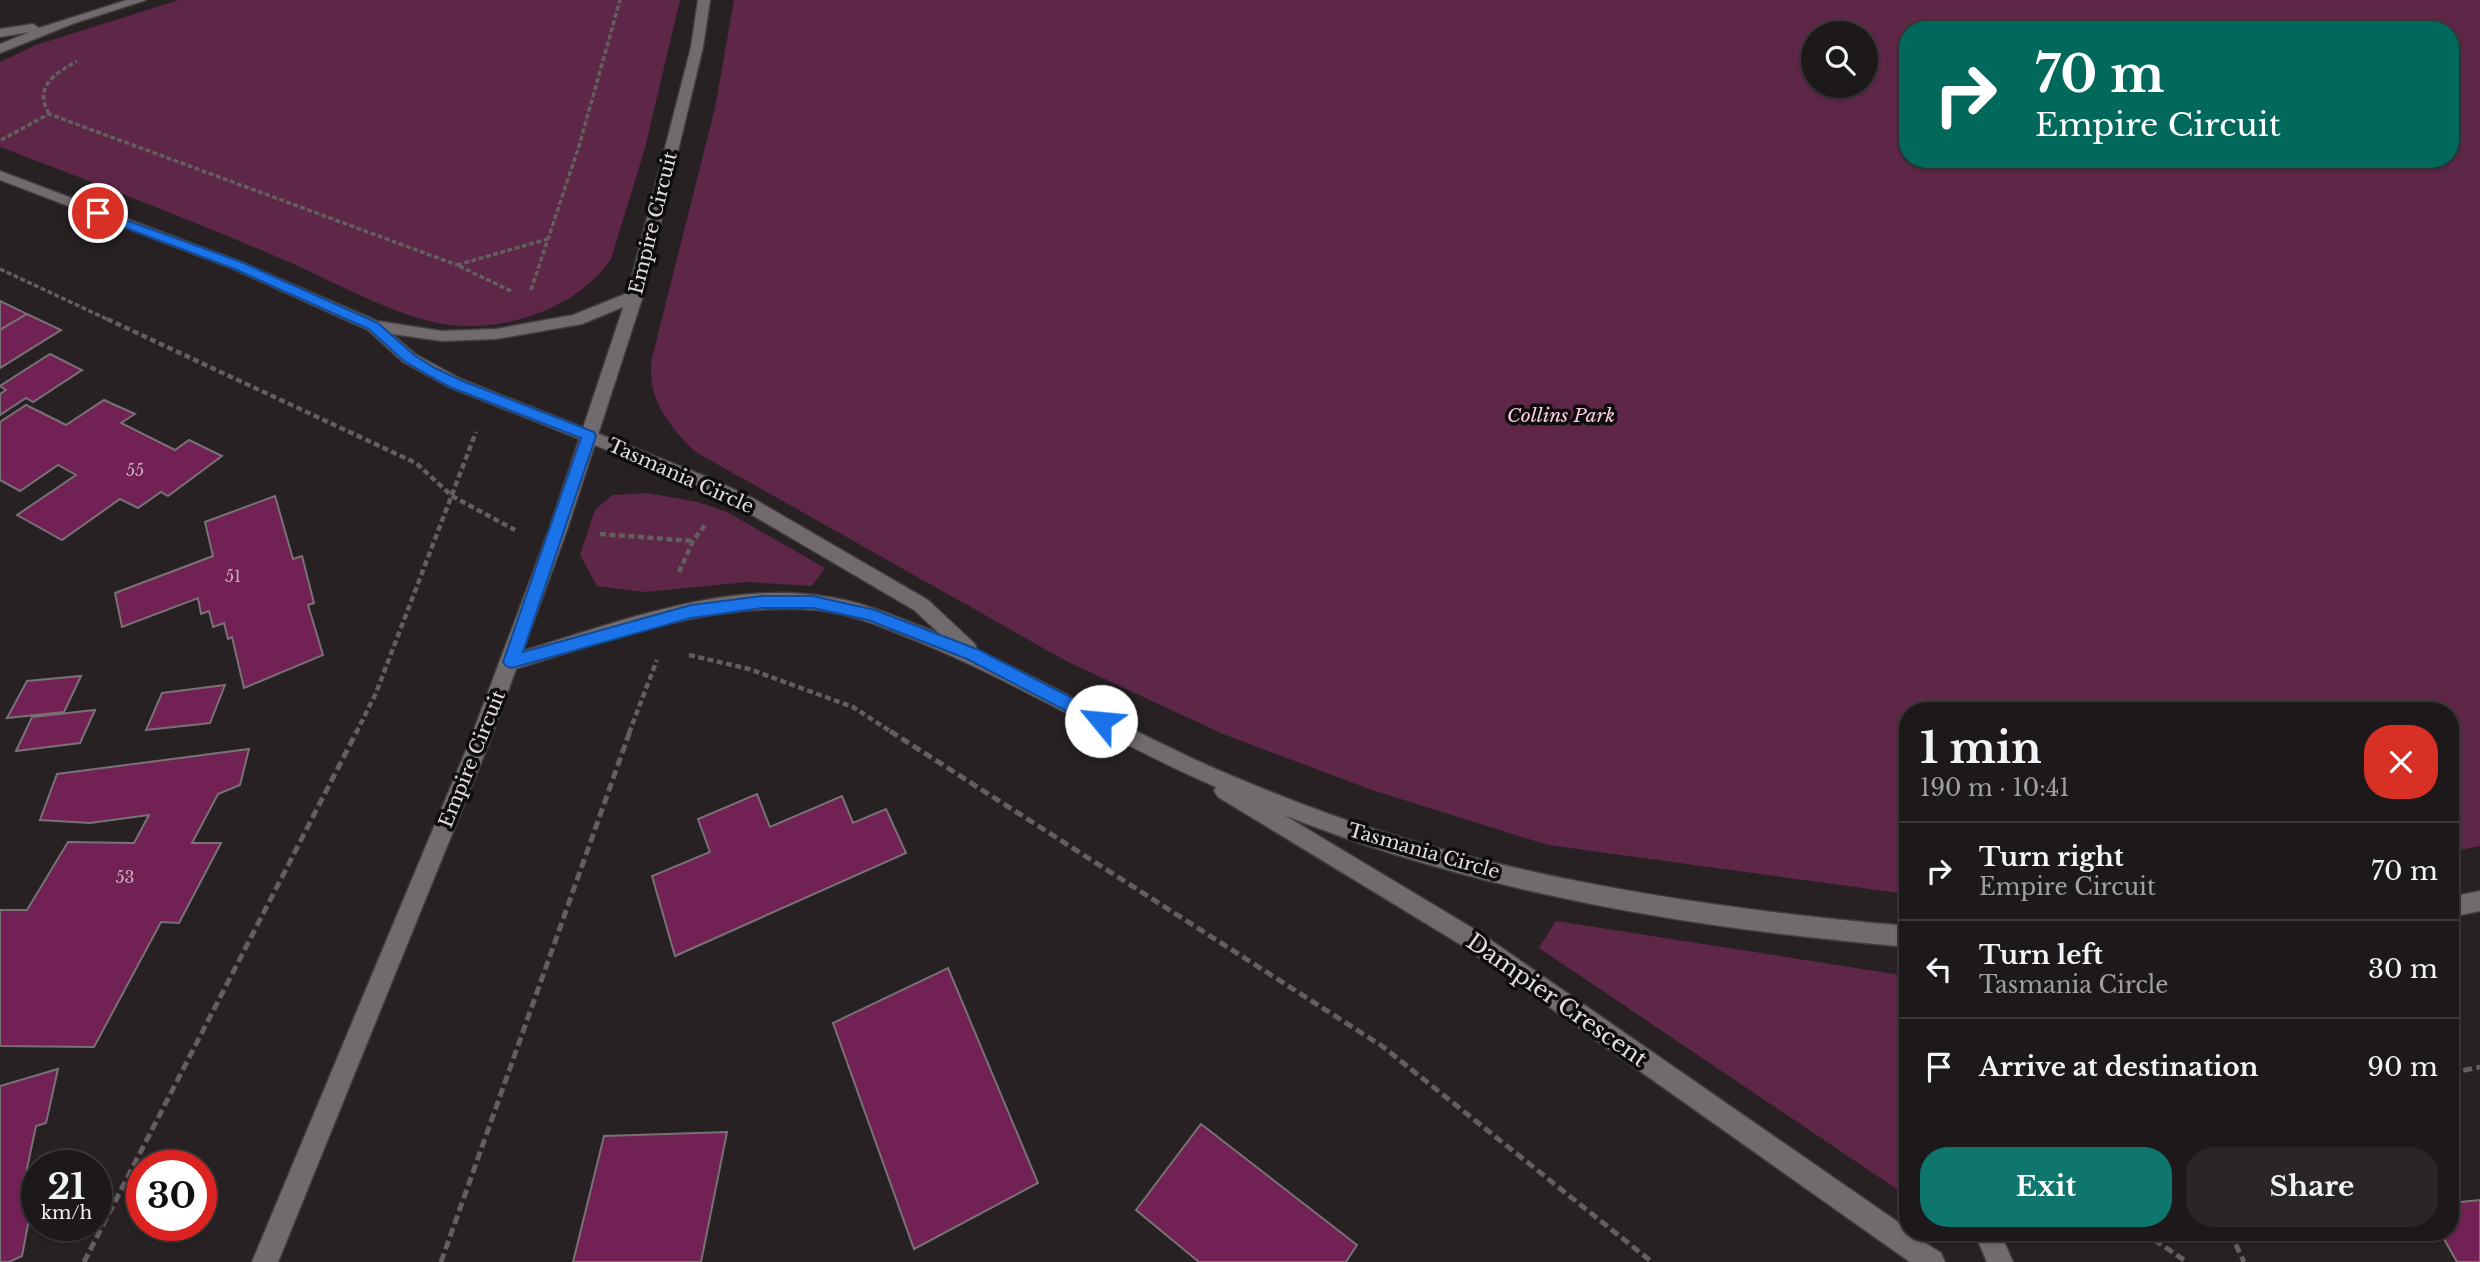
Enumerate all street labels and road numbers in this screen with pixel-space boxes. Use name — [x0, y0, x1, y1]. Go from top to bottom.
street label: Empire Circuit — [624, 149, 682, 297]
street label: Tasmania Circle — [605, 434, 757, 518]
street label: Empire Circuit — [434, 686, 510, 831]
street label: Tasmania Circle — [1346, 818, 1502, 884]
street label: Dampier Crescent — [1461, 927, 1653, 1073]

